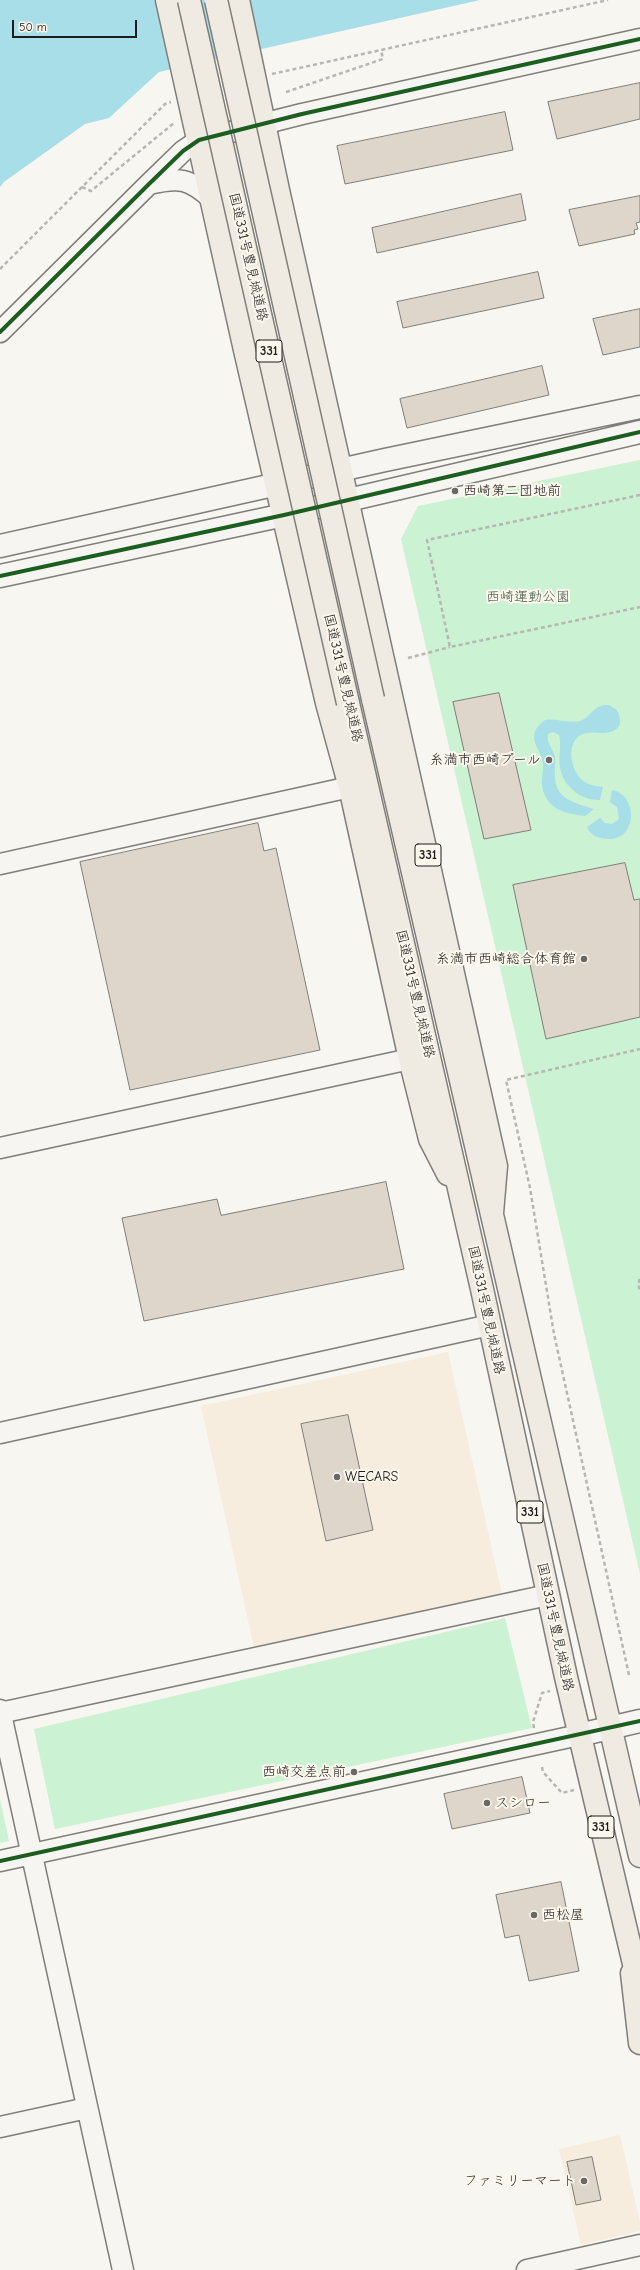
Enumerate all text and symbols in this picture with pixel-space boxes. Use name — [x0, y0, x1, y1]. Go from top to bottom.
scale bar — [14, 12, 139, 38]
text: 50 m — [19, 20, 47, 34]
street label: 国道331号豊見城道路 — [225, 191, 271, 323]
road number: 331 — [256, 340, 282, 362]
place label: 西崎第二団地前 — [463, 483, 561, 499]
marker: 西崎第二団地前 — [450, 486, 460, 496]
park label: 西崎運動公園 — [486, 589, 570, 605]
street label: 国道331号豊見城道路 — [320, 612, 366, 744]
place label: 糸満市西崎プール — [430, 752, 541, 768]
marker: 糸満市西崎プール — [544, 755, 554, 765]
road number: 331 — [415, 844, 441, 866]
street label: 国道331号豊見城道路 — [392, 928, 438, 1060]
place label: 糸満市西崎総合体育館 — [436, 951, 576, 967]
marker: 糸満市西崎総合体育館 — [579, 954, 589, 964]
street label: 国道331号豊見城道路 — [464, 1244, 508, 1376]
place label: WECARS — [345, 1469, 398, 1485]
marker: WECARS — [332, 1472, 342, 1482]
road number: 331 — [517, 1501, 543, 1523]
street label: 国道331号豊見城道路 — [533, 1561, 577, 1693]
place label: 西崎交差点前 — [262, 1764, 346, 1780]
marker: 西崎交差点前 — [349, 1767, 359, 1777]
place label: スシロー — [495, 1795, 551, 1811]
marker: スシロー — [482, 1798, 492, 1808]
road number: 331 — [588, 1816, 614, 1838]
place label: 西松屋 — [542, 1907, 584, 1923]
marker: 西松屋 — [529, 1910, 539, 1920]
place label: ファミリーマート — [464, 2173, 576, 2189]
marker: ファミリーマート — [579, 2176, 589, 2186]

